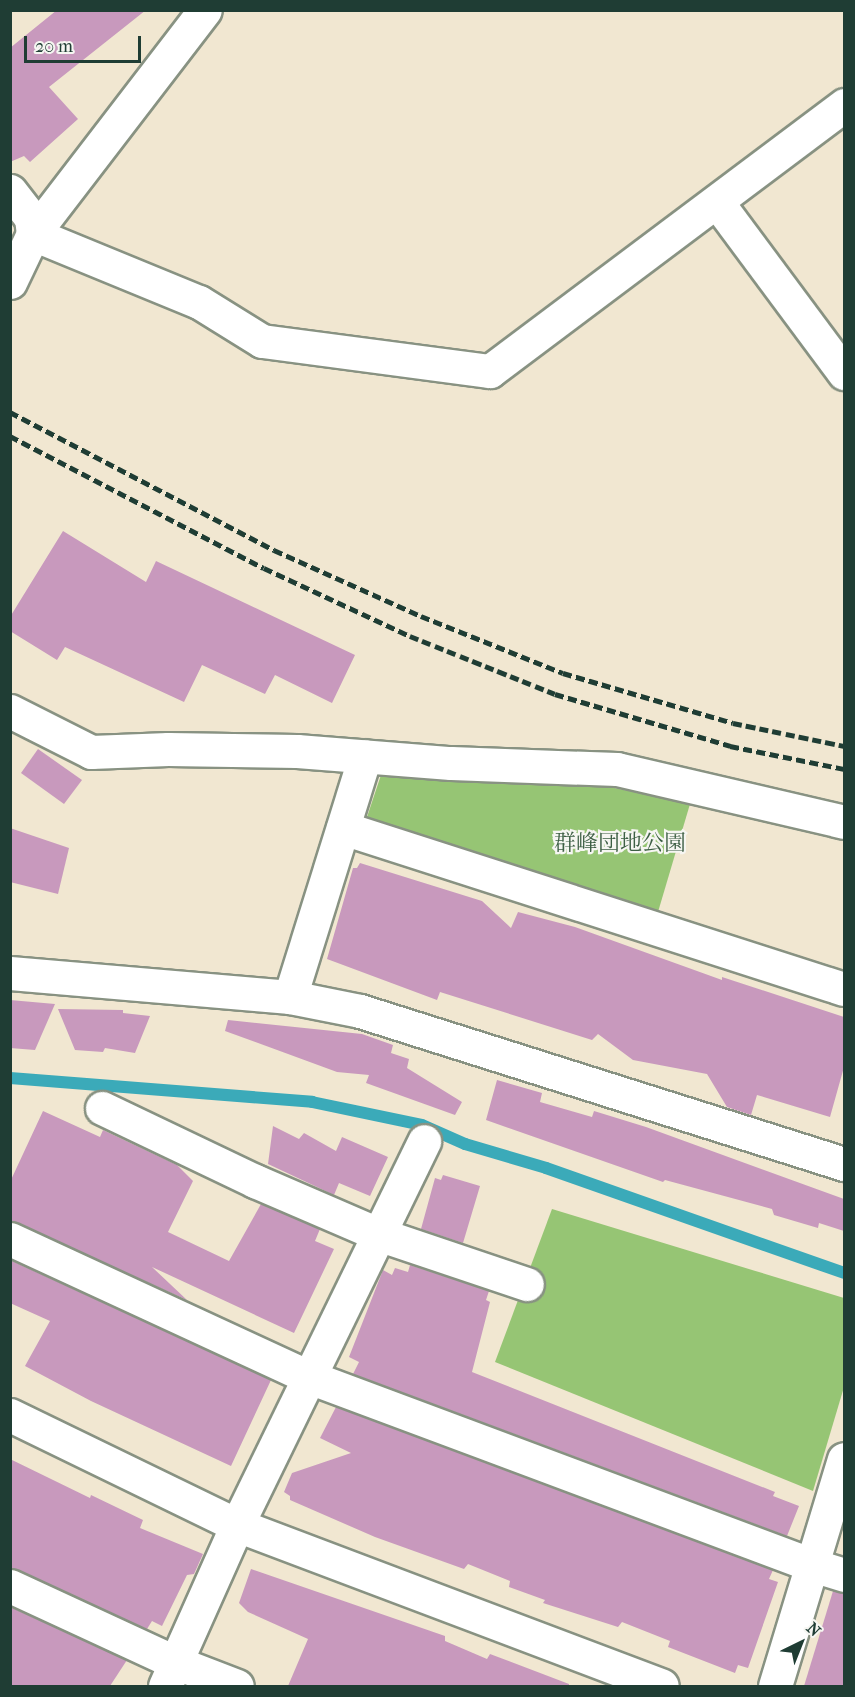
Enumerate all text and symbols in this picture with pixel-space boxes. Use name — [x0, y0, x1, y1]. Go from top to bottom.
scale bar — [27, 24, 144, 62]
text: 20 m — [35, 36, 73, 57]
park label: 群峰団地公園 — [554, 831, 686, 857]
north arrow — [771, 1613, 831, 1673]
text: N — [803, 1618, 825, 1641]

